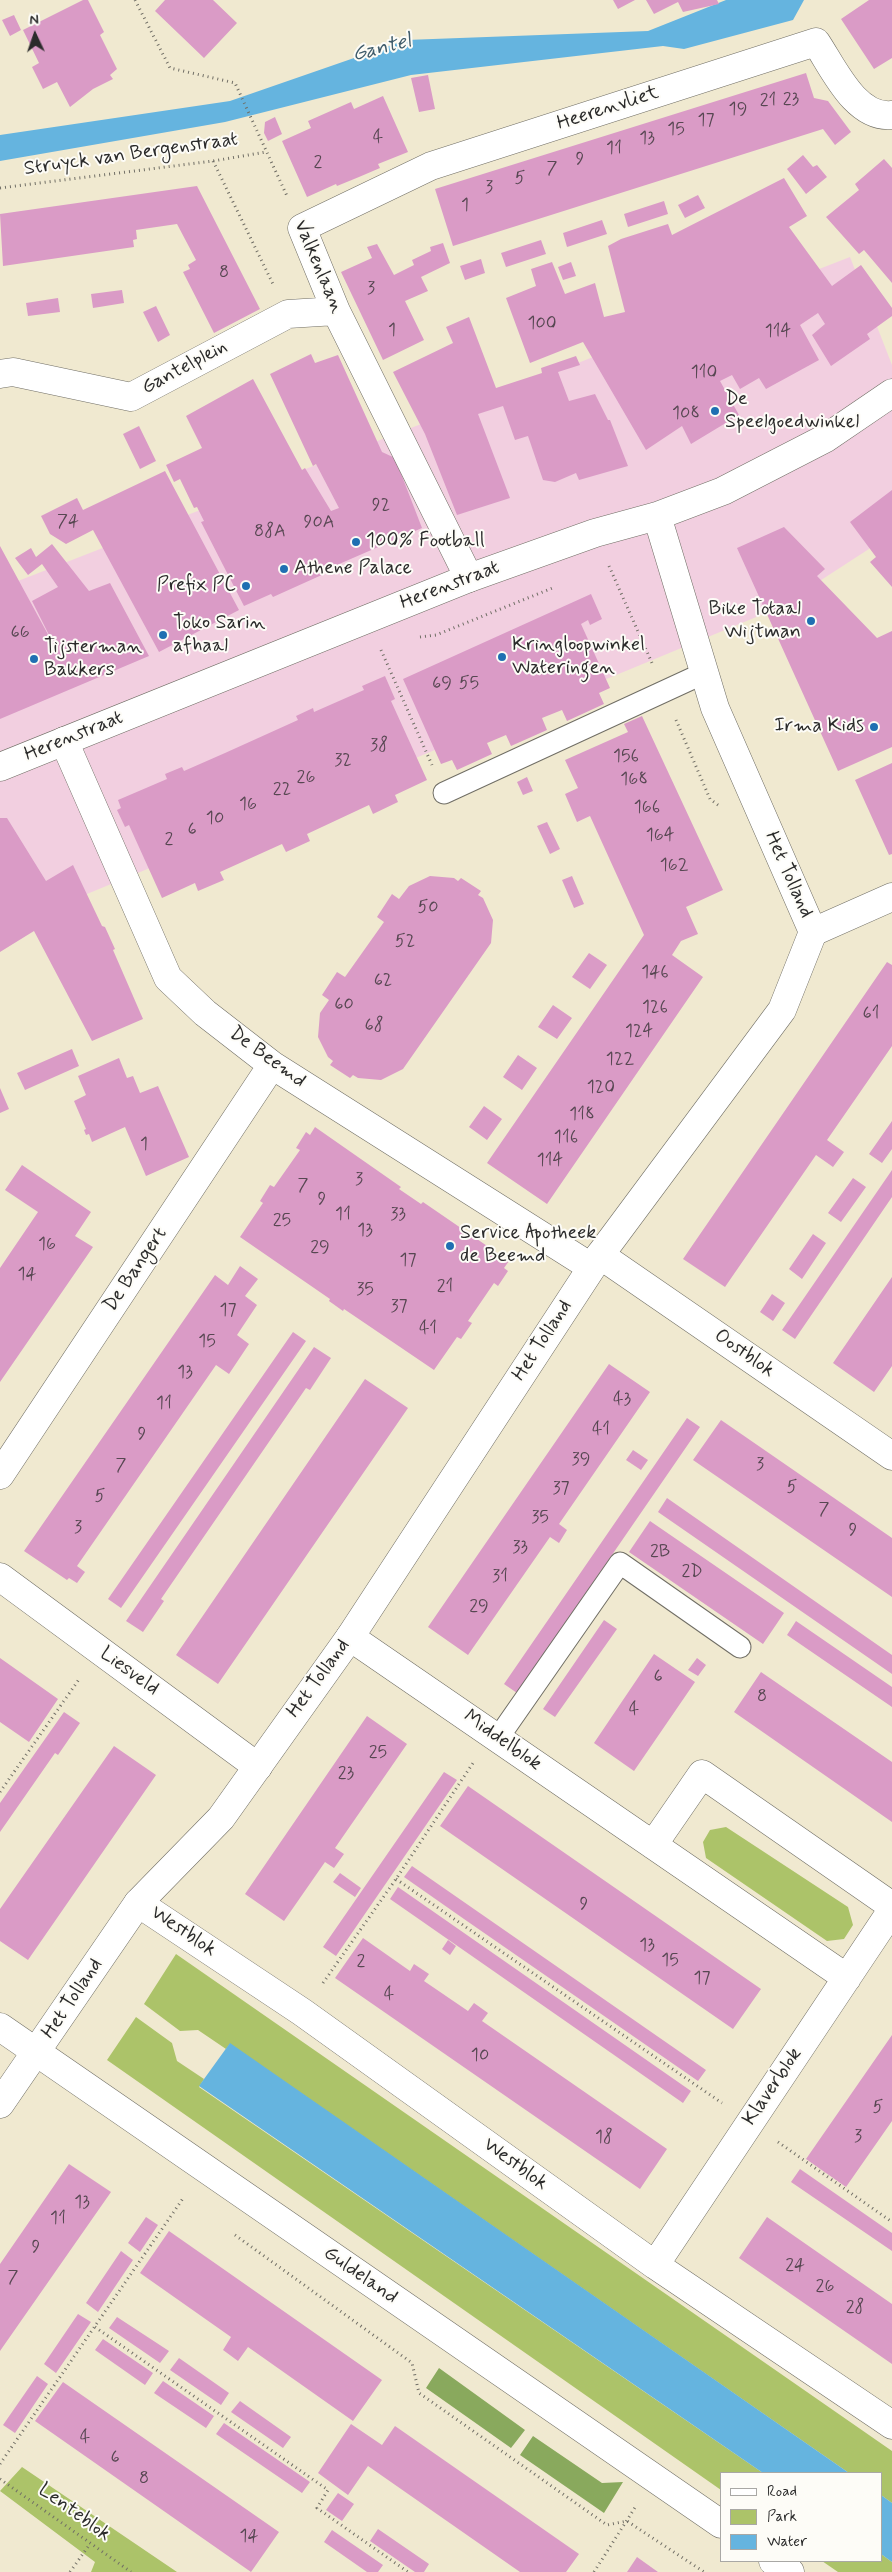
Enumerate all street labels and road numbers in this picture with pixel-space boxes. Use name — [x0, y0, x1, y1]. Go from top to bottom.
street label: Heerenvliet — [554, 81, 662, 137]
street label: Struyck van Bergenstraat — [22, 128, 240, 182]
street label: Valkenlaan — [288, 217, 348, 317]
street label: Gantelplein — [138, 335, 232, 401]
street label: Herenstraat — [397, 556, 503, 616]
street label: Herenstraat — [21, 706, 127, 768]
street label: Het Tolland — [758, 828, 818, 922]
street label: De Beemd — [224, 1022, 310, 1094]
street label: De Bangert — [99, 1223, 173, 1317]
street label: Het Tolland — [508, 1296, 578, 1386]
street label: Oostblok — [709, 1324, 779, 1384]
street label: Het Tolland — [282, 1635, 356, 1723]
street label: Liesveld — [95, 1642, 163, 1702]
street label: Middelblok — [458, 1705, 546, 1777]
street label: Westblok — [146, 1901, 220, 1963]
street label: Het Tolland — [37, 1954, 109, 2044]
street label: Klaverblok — [738, 2044, 808, 2130]
street label: Westblok — [478, 2133, 552, 2197]
street label: Guldeland — [318, 2242, 402, 2310]
street label: Lenteblok — [33, 2479, 115, 2547]

